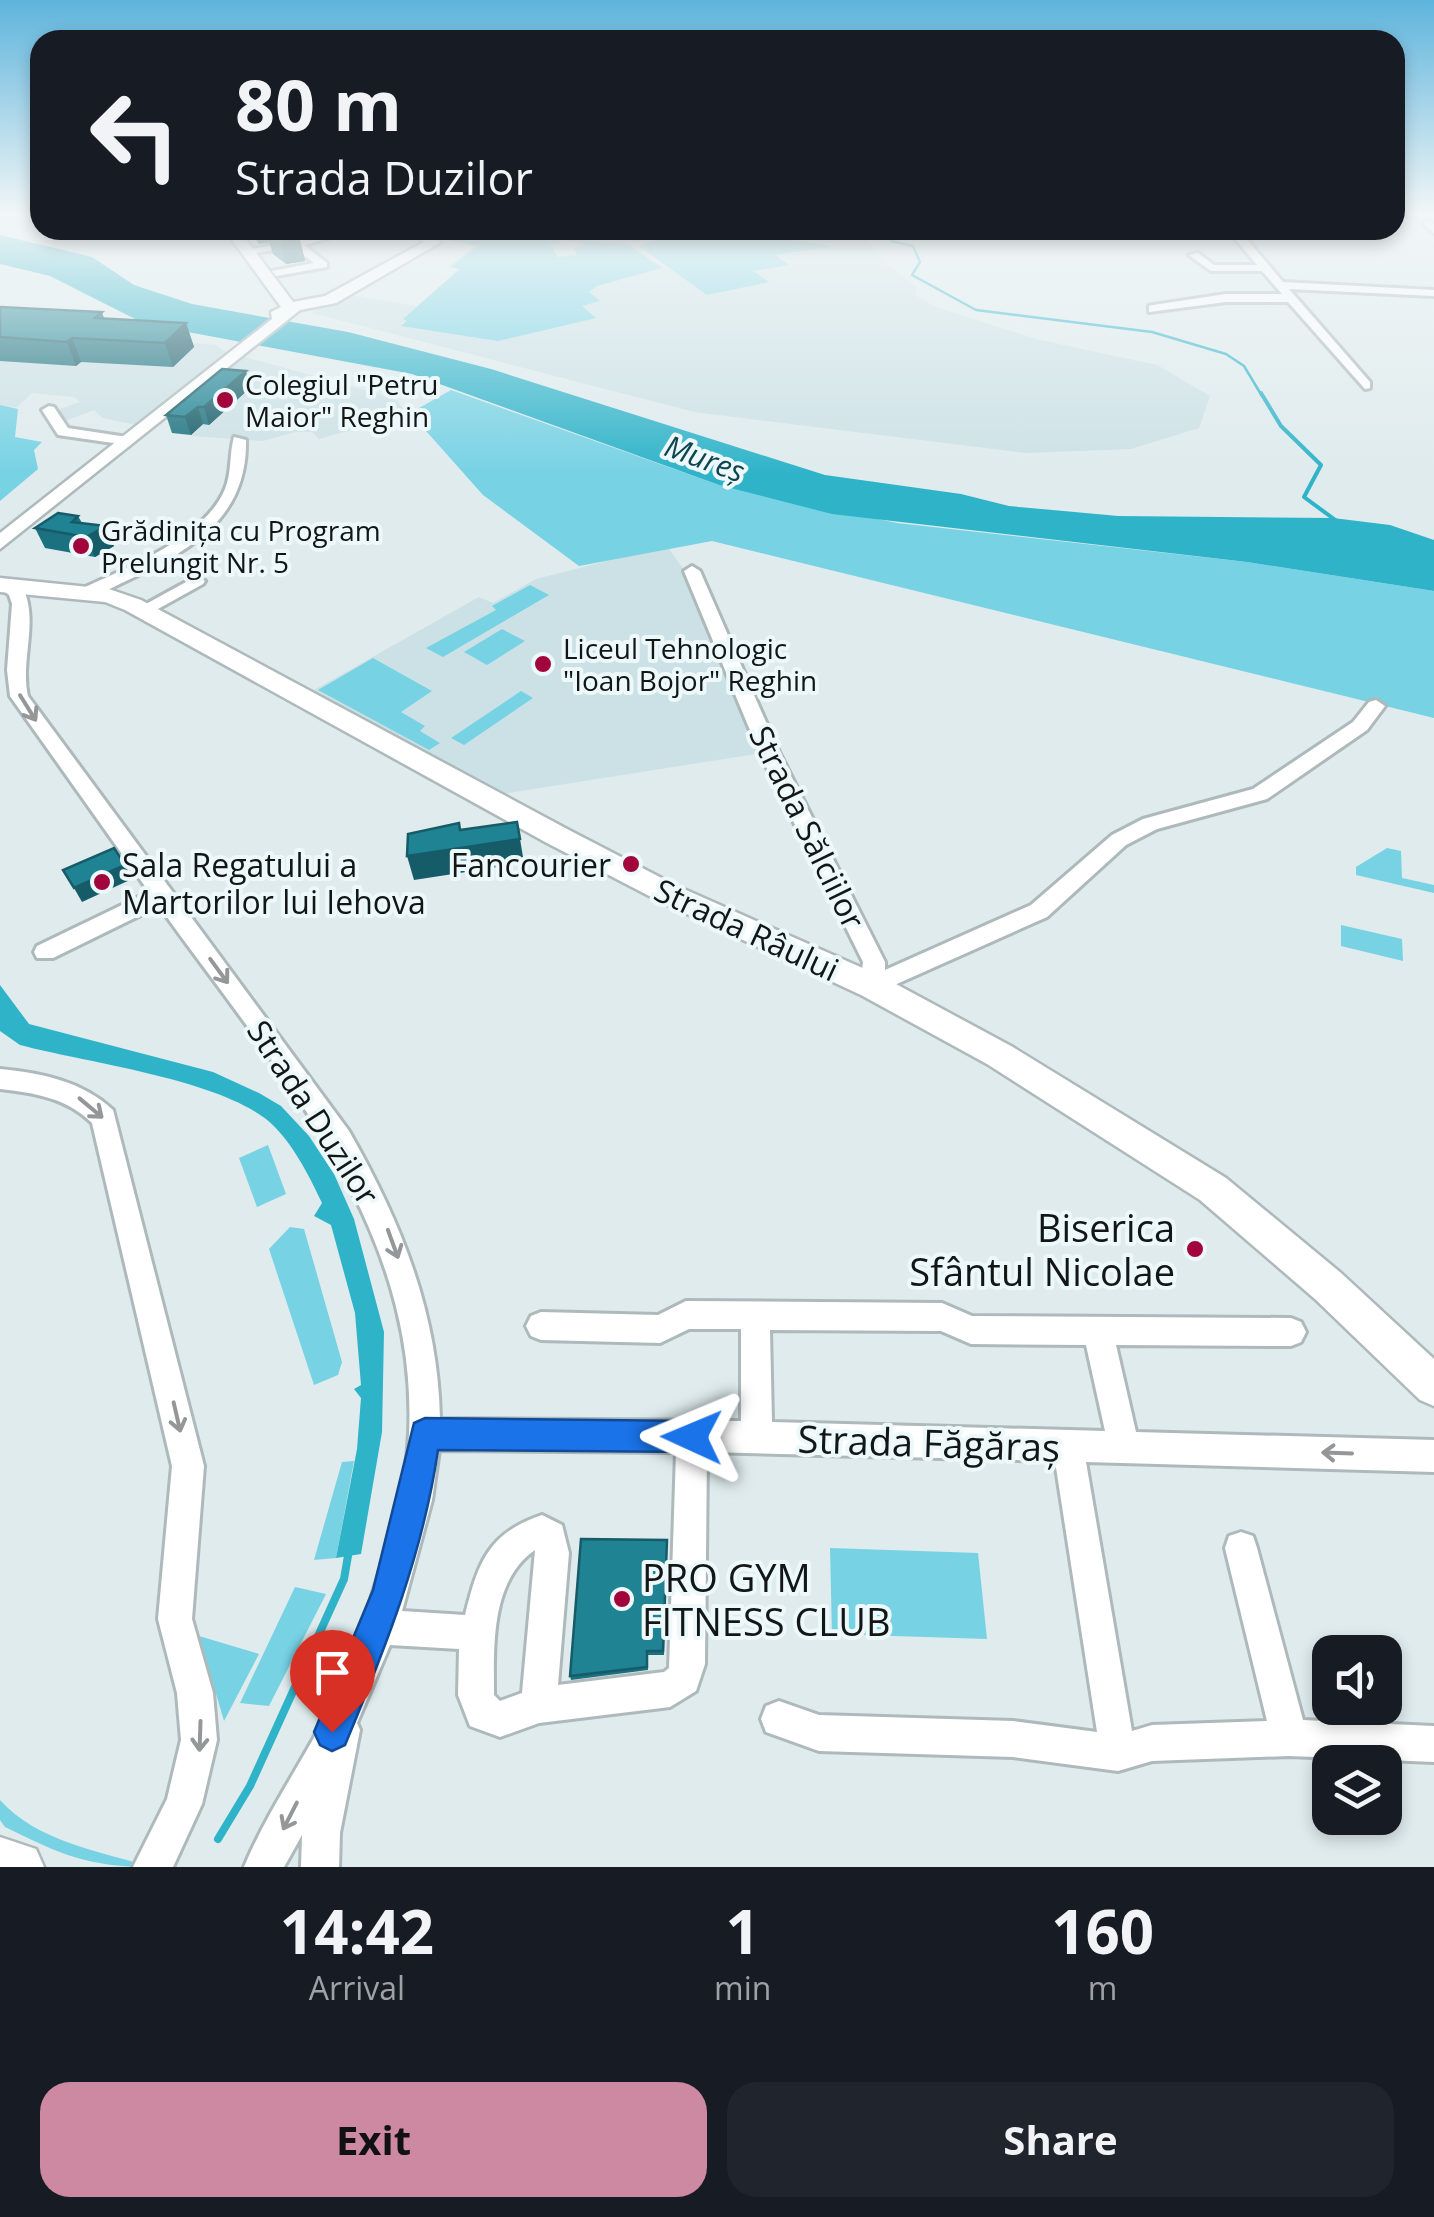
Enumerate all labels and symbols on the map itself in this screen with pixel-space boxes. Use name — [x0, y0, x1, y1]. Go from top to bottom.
place label: Colegiul "Petru Maior" Reghin — [245, 365, 438, 435]
marker: Colegiul "Petru Maior" Reghin — [214, 389, 236, 411]
water label: Mureș — [659, 425, 751, 491]
place label: Grădinița cu Program Prelungit Nr. 5 — [101, 511, 381, 581]
marker: Grădinița cu Program Prelungit Nr. 5 — [70, 535, 92, 557]
place label: Liceul Tehnologic "Ioan Bojor" Reghin — [563, 629, 817, 699]
marker: Liceul Tehnologic "Ioan Bojor" Reghin — [532, 653, 554, 675]
one-way arrow — [17, 694, 38, 722]
street label: Strada Sălciilor — [740, 718, 876, 936]
place label: Sala Regatului a Martorilor lui Iehova — [122, 843, 426, 923]
place label: Fancourier — [451, 843, 611, 886]
marker: Fancourier — [620, 853, 642, 875]
street label: Strada Râului — [648, 868, 846, 990]
marker: Sala Regatului a Martorilor lui Iehova — [91, 871, 113, 893]
one-way arrow — [208, 957, 229, 984]
street label: Strada Duzilor — [238, 1011, 390, 1213]
one-way arrow — [78, 1096, 103, 1119]
place label: Biserica Sfântul Nicolae — [909, 1201, 1175, 1297]
one-way arrow — [385, 1229, 403, 1259]
marker: Biserica Sfântul Nicolae — [1184, 1238, 1206, 1260]
position arrow — [640, 1385, 744, 1489]
one-way arrow — [169, 1400, 187, 1432]
street label: Strada Făgăraș — [797, 1411, 1061, 1473]
one-way arrow — [1321, 1444, 1354, 1462]
place label: PRO GYM FITNESS CLUB — [642, 1551, 890, 1647]
marker: PRO GYM FITNESS CLUB — [611, 1588, 633, 1610]
pin — [290, 1630, 375, 1733]
one-way arrow — [191, 1720, 210, 1752]
one-way arrow — [280, 1800, 299, 1830]

